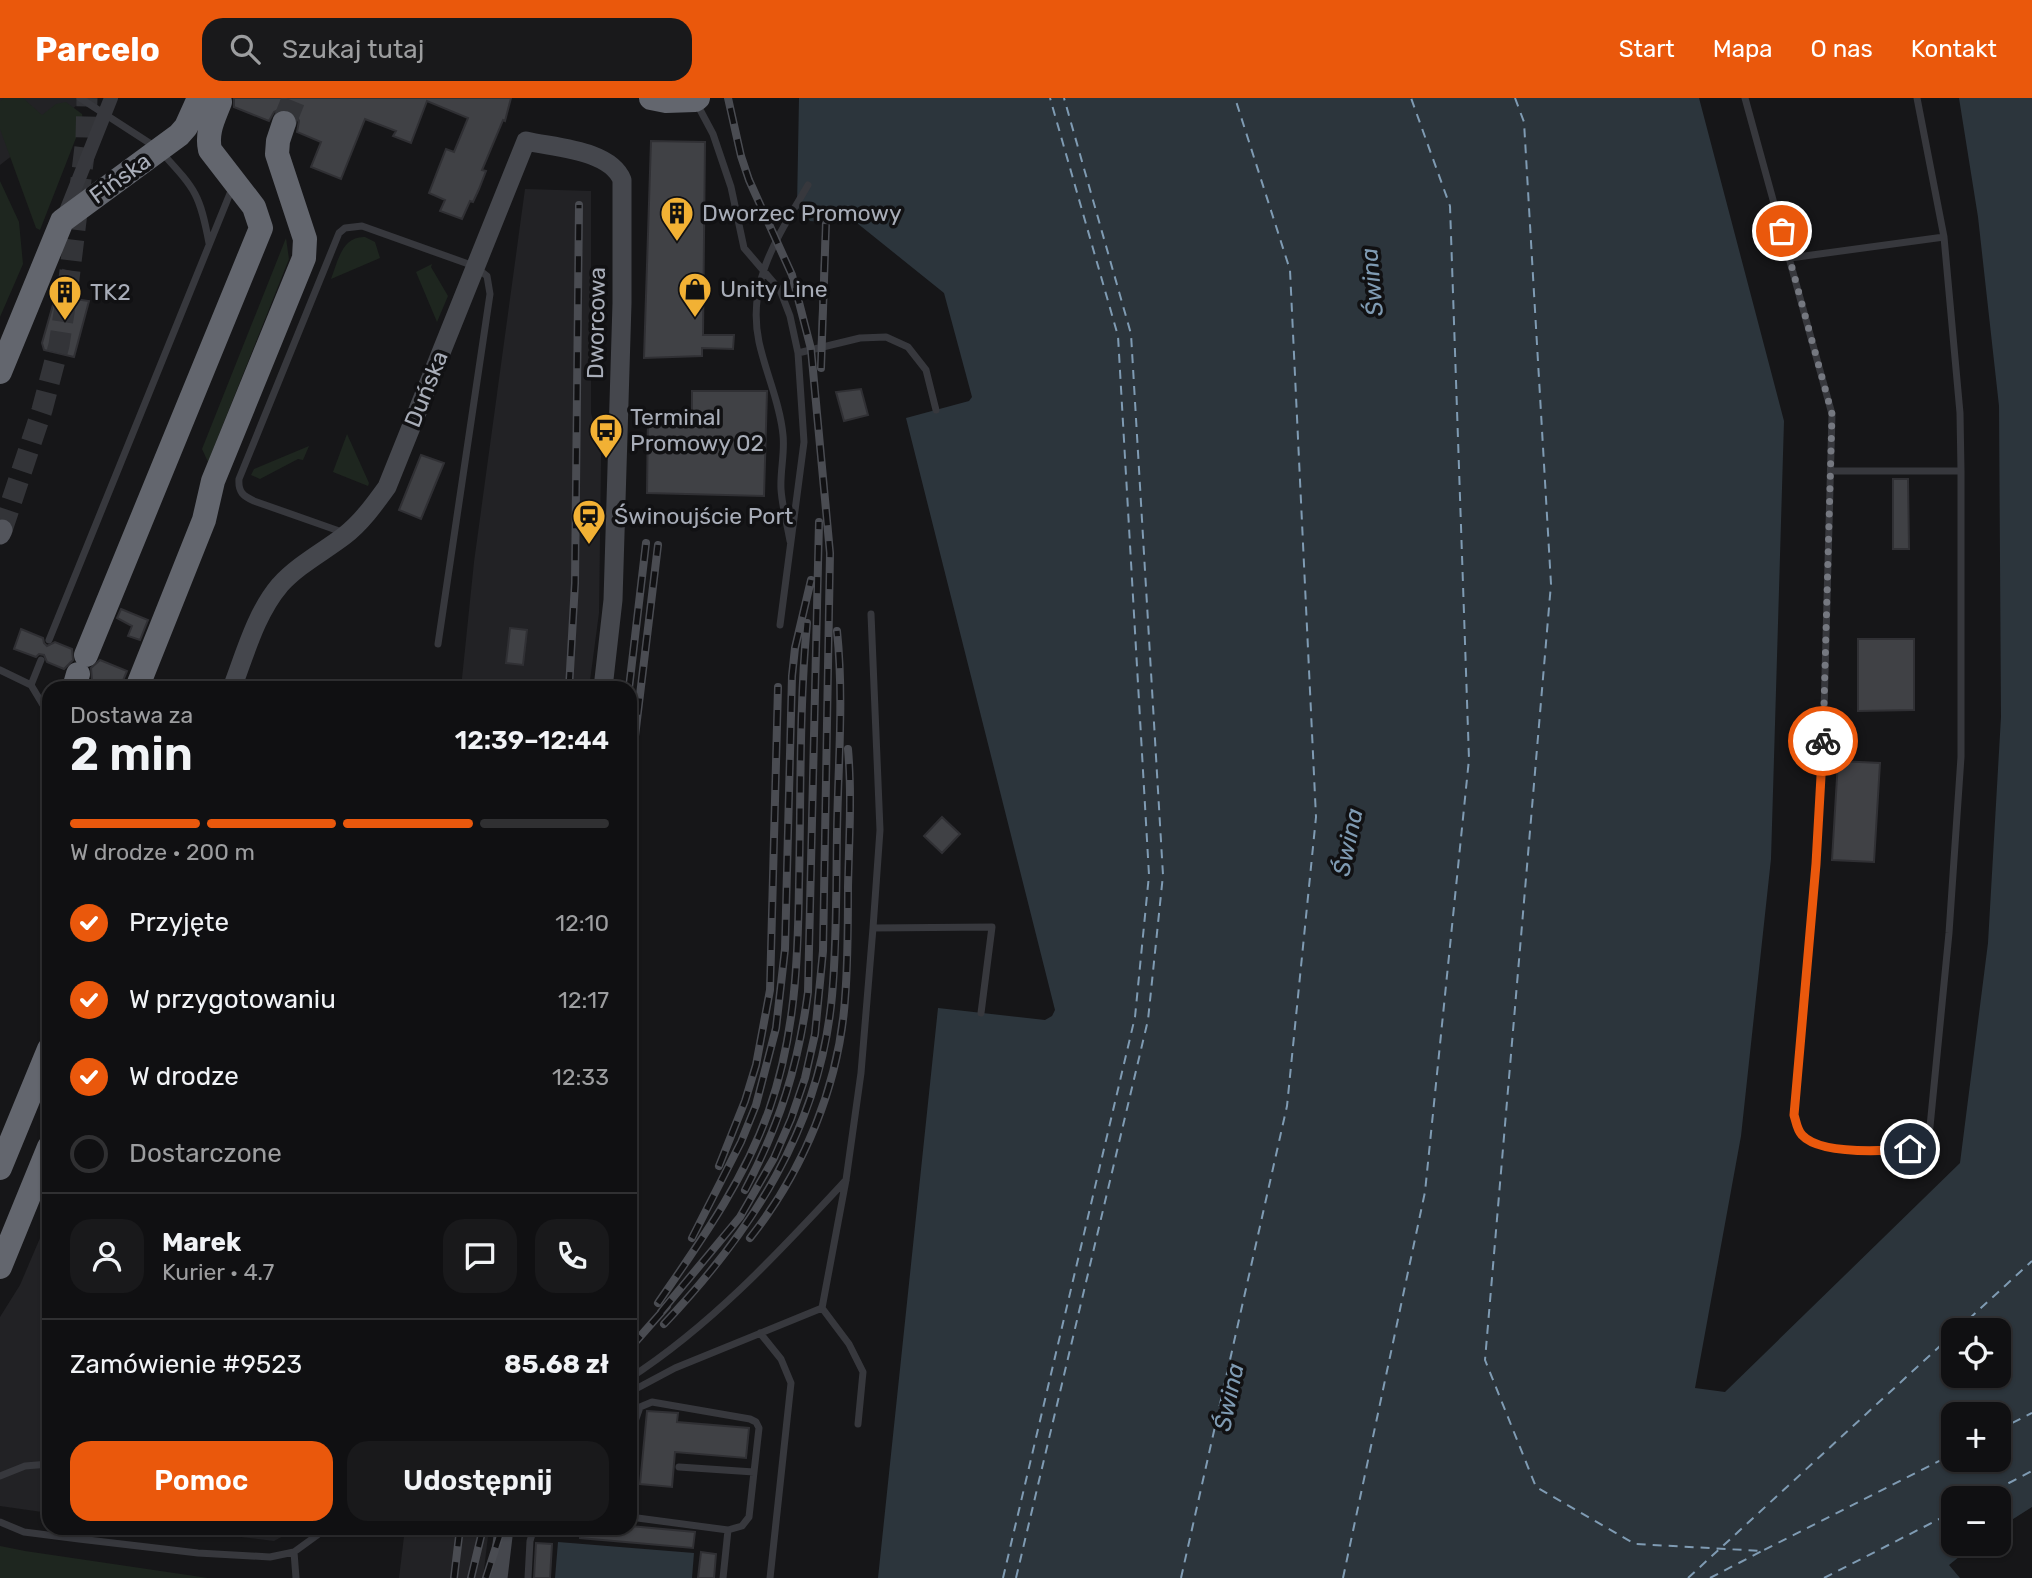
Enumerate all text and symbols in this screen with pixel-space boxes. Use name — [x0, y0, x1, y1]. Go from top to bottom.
search box — [202, 18, 692, 81]
text: Parcelo — [35, 30, 160, 69]
icon: search — [226, 30, 264, 68]
text: Szukaj tutaj — [282, 34, 424, 65]
text: Start — [1619, 35, 1675, 63]
text: Mapa — [1713, 35, 1773, 63]
text: O nas — [1811, 35, 1873, 63]
text: Kontakt — [1911, 35, 1997, 63]
street label: Fińska — [84, 146, 156, 210]
building icon: Dworzec Promowy — [658, 194, 696, 243]
place label: Dworzec Promowy — [702, 199, 902, 227]
pin — [1752, 201, 1812, 261]
icon: bag — [1763, 212, 1801, 250]
water label: Świna — [1355, 247, 1389, 317]
street label: Dworcowa — [581, 267, 611, 379]
shop icon: Unity Line — [676, 270, 714, 319]
building icon: TK2 — [46, 273, 84, 322]
place label: Unity Line — [720, 275, 828, 303]
place label: TK2 — [90, 278, 131, 306]
street label: Duńska — [398, 347, 454, 431]
place label: Terminal Promowy 02 — [630, 403, 764, 457]
bus stop icon: Terminal Promowy 02 — [587, 411, 625, 460]
station icon: Świnoujście Port — [570, 497, 608, 546]
place label: Świnoujście Port — [614, 502, 793, 530]
text: Dostawa za — [70, 701, 193, 729]
courier — [1788, 706, 1858, 776]
icon: bike — [1804, 722, 1842, 760]
text: 12:39–12:44 — [455, 725, 609, 756]
text: 2 min — [70, 727, 193, 782]
water label: Świna — [1327, 806, 1369, 878]
text: W drodze · 200 m — [70, 838, 255, 866]
icon: check — [70, 904, 108, 942]
text: Przyjęte — [129, 907, 229, 938]
text: 12:10 — [555, 909, 609, 937]
icon: check — [70, 981, 108, 1019]
text: W przygotowaniu — [129, 984, 336, 1015]
text: 12:17 — [558, 986, 609, 1014]
icon: check — [70, 1058, 108, 1096]
text: W drodze — [129, 1061, 239, 1092]
text: 12:33 — [552, 1063, 609, 1091]
pin — [1880, 1119, 1940, 1179]
icon: home — [1891, 1130, 1929, 1168]
text: Dostarczone — [129, 1138, 282, 1169]
button: person — [70, 1219, 144, 1293]
button: chat — [443, 1219, 517, 1293]
button: phone — [535, 1219, 609, 1293]
text: Marek — [162, 1227, 241, 1258]
text: Kurier · 4.7 — [162, 1258, 274, 1286]
map controls — [1941, 1318, 2011, 1556]
button: locate — [1941, 1318, 2011, 1388]
text: Zamówienie #9523 — [70, 1349, 302, 1380]
text: 85.68 zł — [504, 1349, 609, 1380]
water label: Świna — [1208, 1361, 1250, 1433]
button: + — [1941, 1402, 2011, 1472]
button: Pomoc — [70, 1441, 333, 1521]
button: Udostępnij — [347, 1441, 609, 1521]
button: − — [1941, 1486, 2011, 1556]

